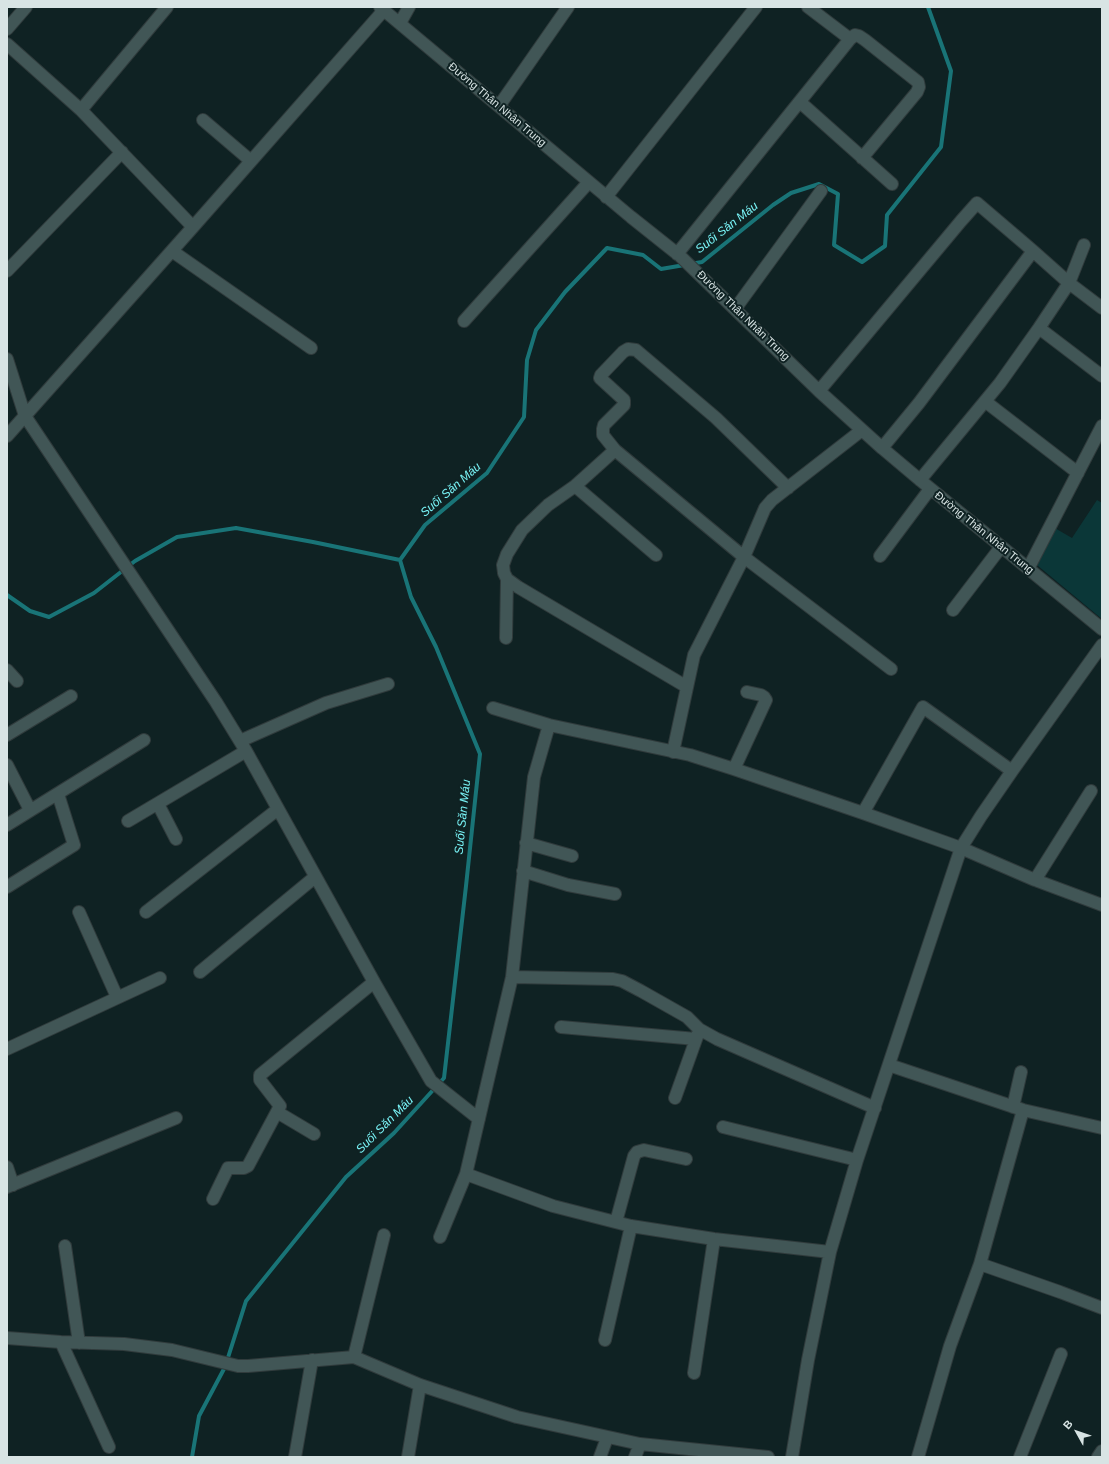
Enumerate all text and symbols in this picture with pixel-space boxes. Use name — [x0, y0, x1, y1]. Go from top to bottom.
street label: Đường Thân Nhân Trung — [445, 60, 549, 150]
water label: Suối Săn Máu — [693, 199, 761, 257]
street label: Đường Thân Nhân Trung — [694, 268, 792, 364]
water label: Suối Săn Máu — [418, 460, 484, 520]
street label: Đường Thân Nhân Trung — [932, 489, 1036, 577]
water label: Suối Săn Máu — [452, 779, 474, 855]
water label: Suối Săn Máu — [353, 1093, 417, 1157]
north arrow — [1057, 1412, 1097, 1452]
text: B — [1061, 1417, 1075, 1431]

